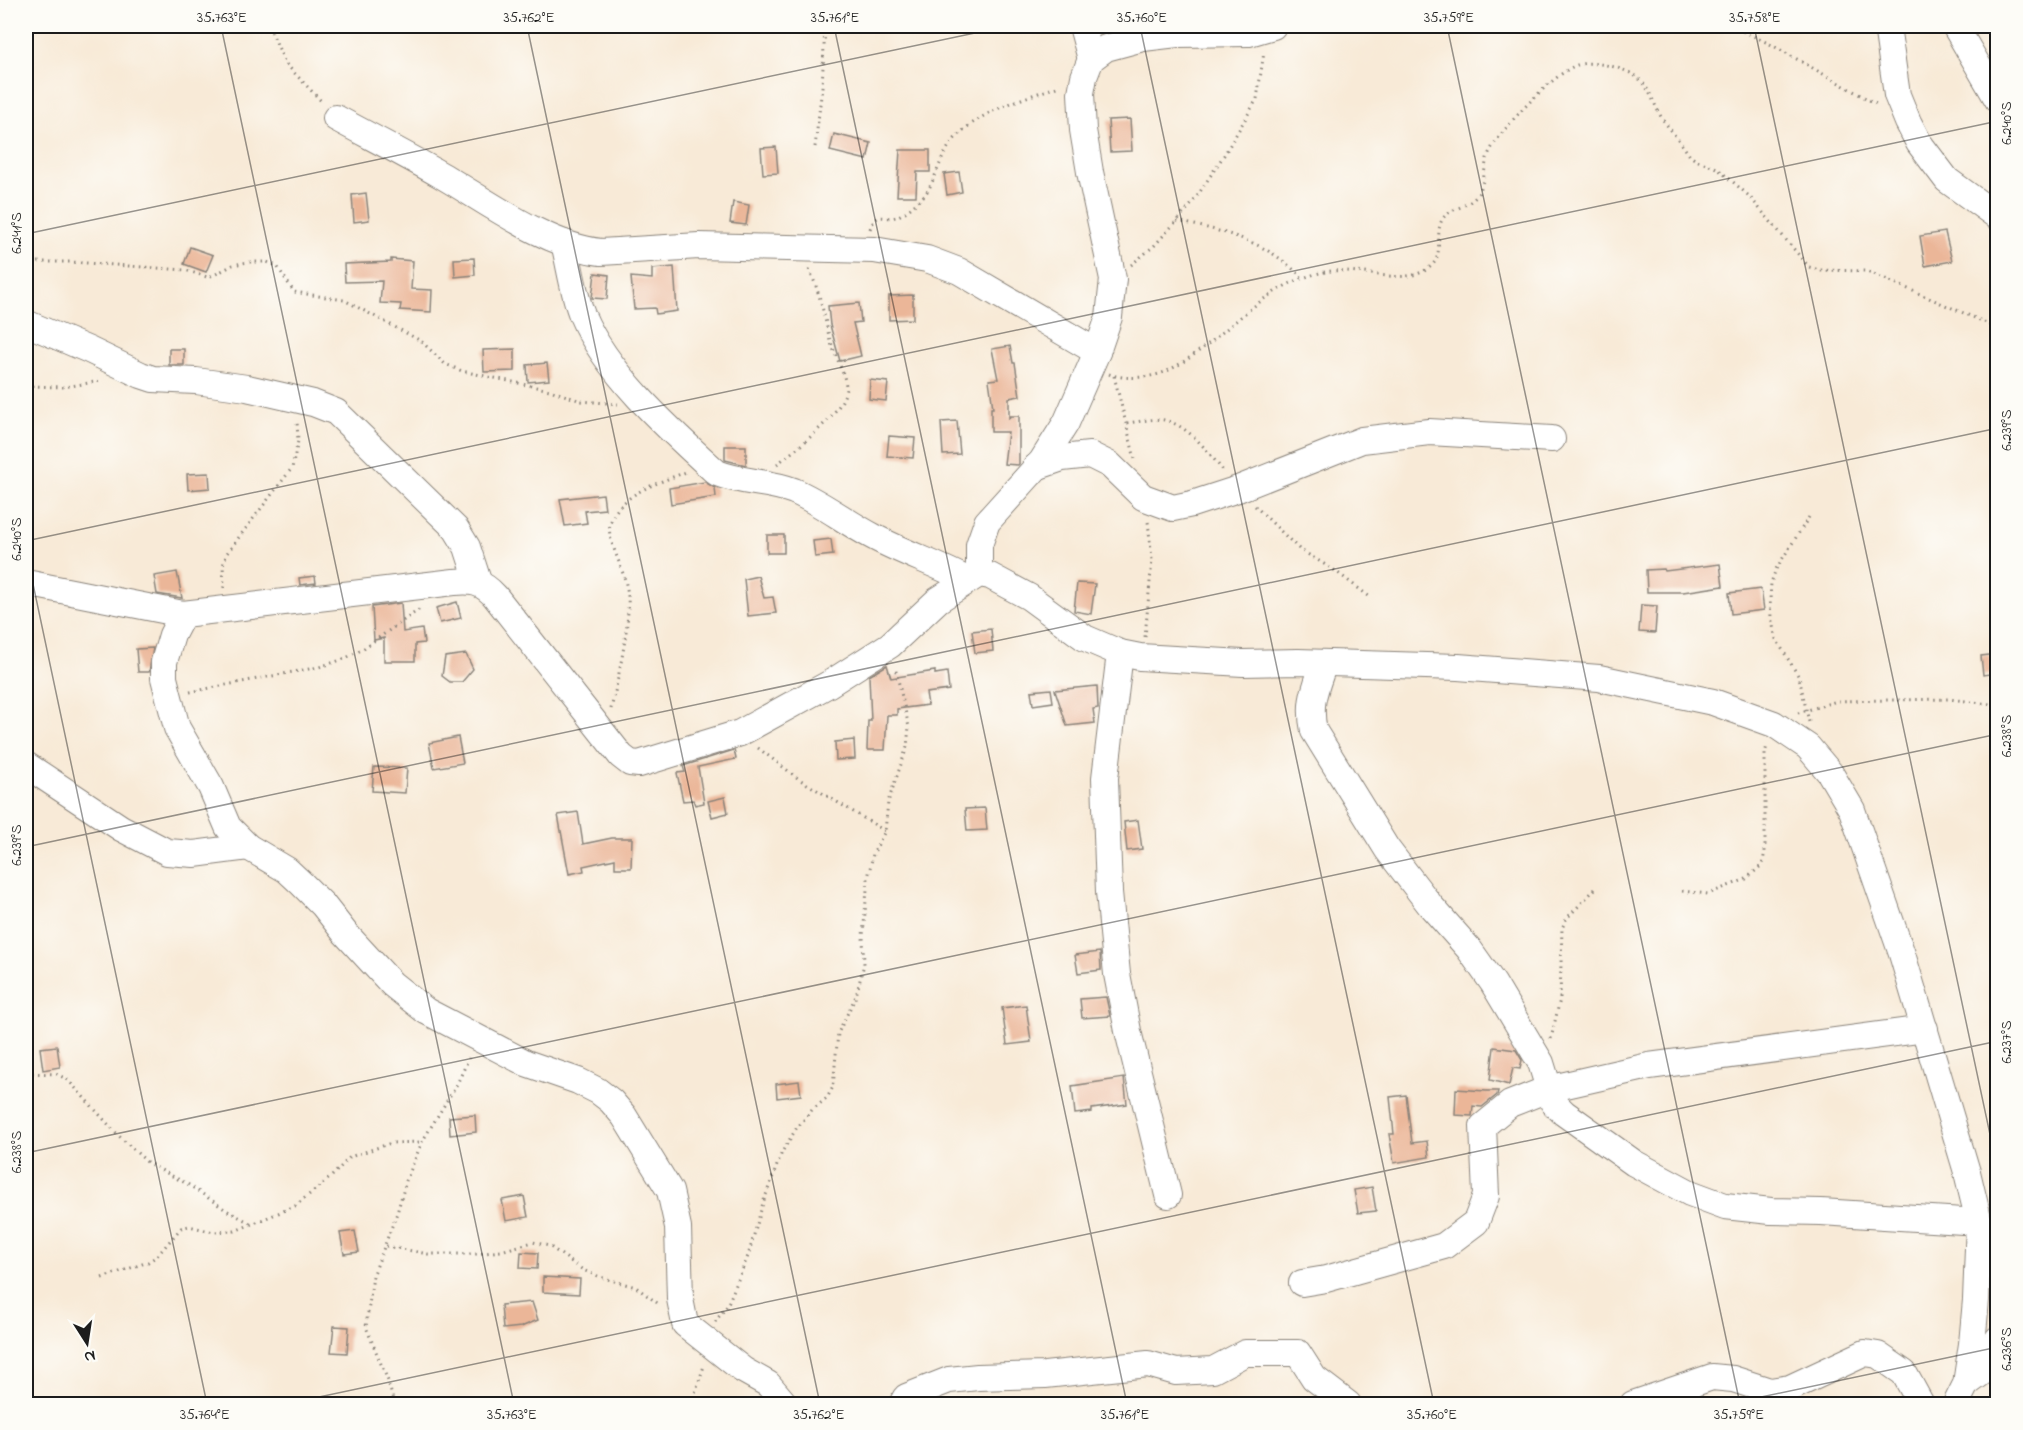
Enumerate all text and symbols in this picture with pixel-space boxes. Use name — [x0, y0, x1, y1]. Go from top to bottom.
text: 35.763°E — [197, 7, 247, 29]
text: 35.762°E — [503, 7, 555, 29]
text: 35.761°E — [811, 7, 859, 29]
text: 35.760°E — [1117, 7, 1167, 29]
text: 35.759°E — [1424, 7, 1474, 29]
text: 35.758°E — [1729, 7, 1781, 29]
text: 6.240°S — [1996, 101, 2018, 145]
text: 6.241°S — [6, 212, 28, 254]
text: 6.239°S — [1996, 409, 2018, 451]
text: 6.240°S — [6, 517, 28, 561]
text: 6.238°S — [1996, 714, 2018, 757]
text: 6.239°S — [6, 824, 28, 866]
text: 6.237°S — [1996, 1020, 2018, 1064]
text: 6.238°S — [6, 1130, 28, 1173]
north arrow — [57, 1313, 117, 1373]
text: 6.236°S — [1996, 1327, 2018, 1371]
text: N — [82, 1343, 97, 1369]
text: 35.764°E — [180, 1404, 230, 1426]
text: 35.763°E — [487, 1404, 537, 1426]
text: 35.762°E — [793, 1404, 845, 1426]
text: 35.761°E — [1101, 1404, 1149, 1426]
text: 35.760°E — [1407, 1404, 1457, 1426]
text: 35.759°E — [1714, 1404, 1764, 1426]

